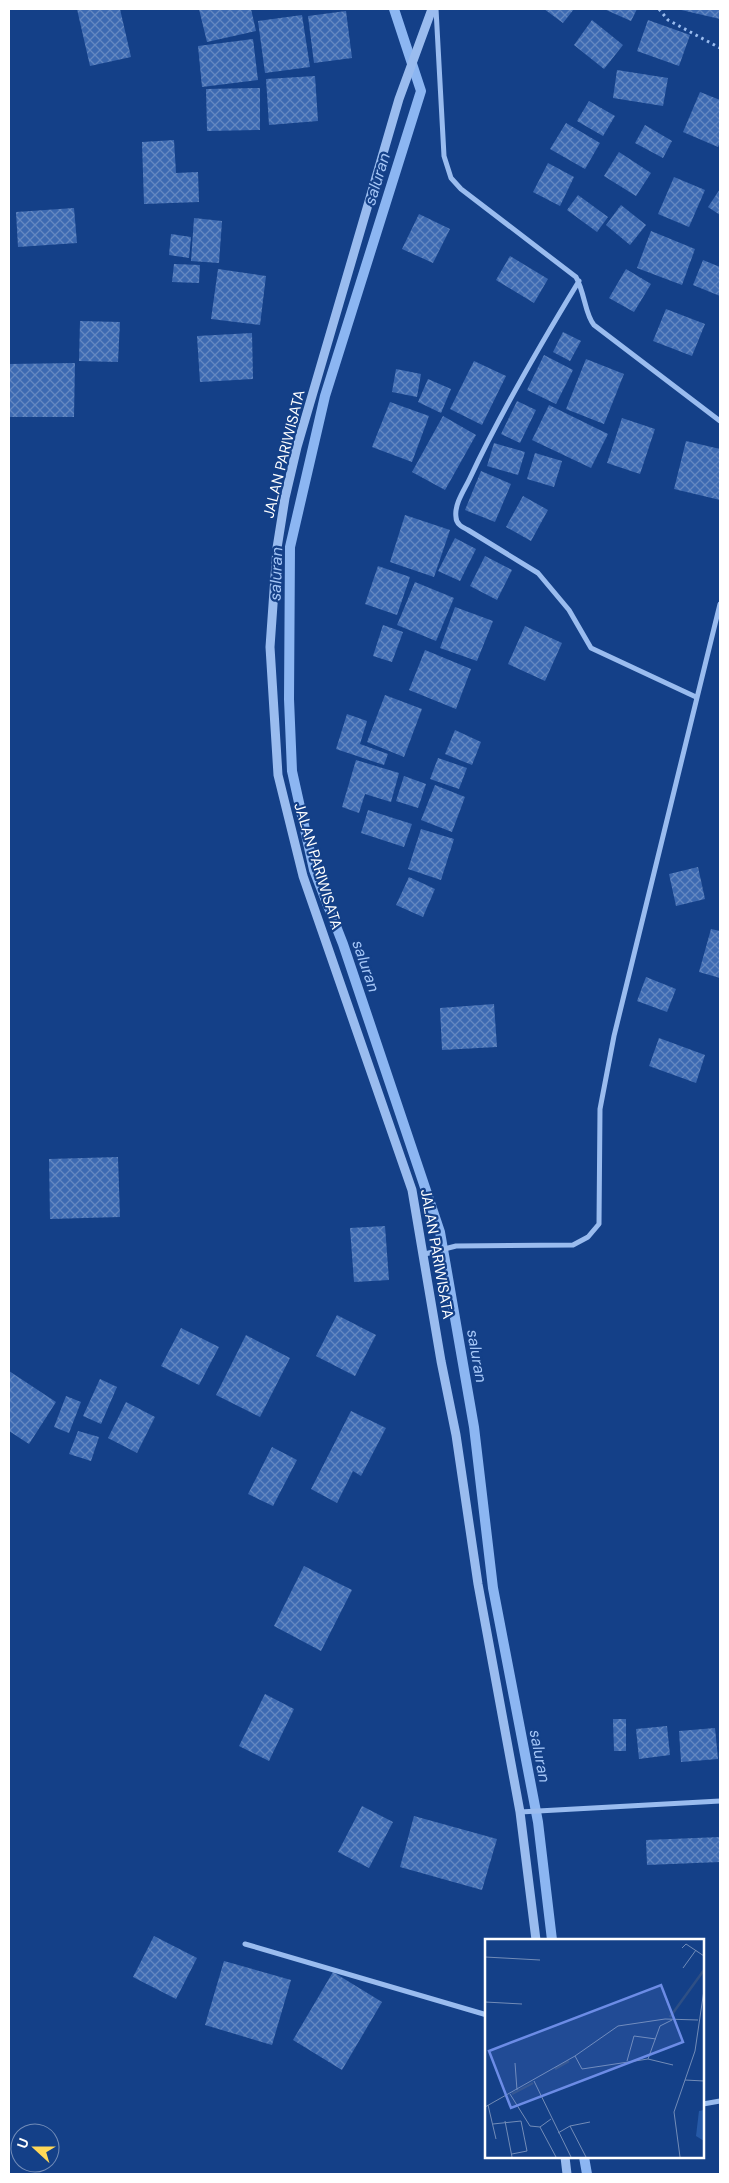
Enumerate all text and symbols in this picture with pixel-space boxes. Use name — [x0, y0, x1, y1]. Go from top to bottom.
water label: saluran — [359, 150, 395, 208]
street label: JALAN PARIWISATA — [258, 388, 310, 520]
water label: saluran — [265, 547, 287, 601]
street label: JALAN PARIWISATA — [289, 800, 347, 932]
water label: saluran — [347, 937, 385, 995]
street label: JALAN PARIWISATA — [416, 1187, 458, 1321]
water label: saluran — [462, 1328, 492, 1384]
water label: saluran — [525, 1728, 555, 1784]
inset map — [485, 1939, 704, 2158]
north arrow — [10, 2123, 60, 2173]
text: U — [13, 2136, 33, 2151]

